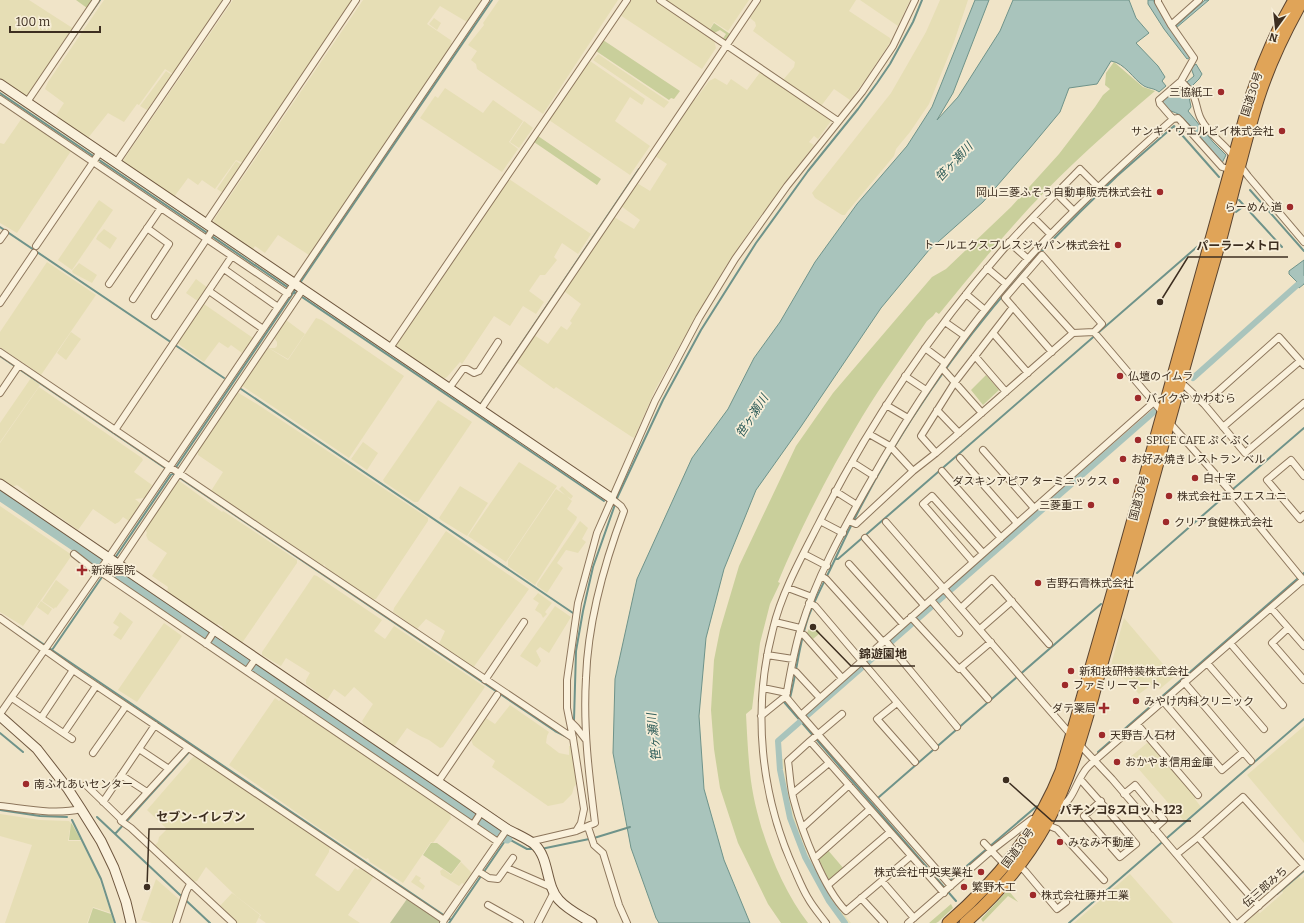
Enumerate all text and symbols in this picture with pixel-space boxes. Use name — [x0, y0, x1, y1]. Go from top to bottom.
scale bar — [10, 8, 100, 34]
north arrow — [1256, 8, 1296, 48]
text: 100 m — [16, 15, 51, 29]
text: N — [1267, 30, 1279, 45]
street label: 国道30号 — [1239, 70, 1265, 118]
place label: 三協紙工 — [1169, 86, 1213, 99]
marker: 三協紙工 — [1216, 87, 1226, 97]
place label: サンキ・ウエルビイ株式会社 — [1131, 125, 1274, 138]
marker: サンキ・ウエルビイ株式会社 — [1277, 126, 1287, 136]
water label: 笹ヶ瀬川 — [933, 138, 977, 184]
place label: 岡山三菱ふそう自動車販売株式会社 — [976, 186, 1152, 199]
marker: 岡山三菱ふそう自動車販売株式会社 — [1155, 187, 1165, 197]
place label: らーめん 道 — [1225, 201, 1282, 214]
marker: らーめん 道 — [1285, 202, 1295, 212]
callout: パーラーメトロ — [1188, 233, 1288, 257]
place label: トールエクスプレスジャパン株式会社 — [923, 239, 1110, 252]
text: パーラーメトロ — [1196, 239, 1280, 253]
marker: トールエクスプレスジャパン株式会社 — [1113, 240, 1123, 250]
place label: 仏壇のイムラ — [1128, 370, 1193, 383]
marker: 仏壇のイムラ — [1115, 371, 1125, 381]
water label: 笹ヶ瀬川 — [733, 390, 772, 440]
place label: バイクや かわむら — [1146, 392, 1236, 405]
marker: バイクや かわむら — [1133, 393, 1143, 403]
place label: SPICE CAFE ぷくぷく — [1146, 434, 1252, 447]
marker: SPICE CAFE ぷくぷく — [1133, 435, 1143, 445]
place label: お好み焼きレストラン ベル — [1131, 453, 1265, 466]
marker: お好み焼きレストラン ベル — [1118, 454, 1128, 464]
place label: 白十字 — [1203, 472, 1236, 485]
marker: 白十字 — [1190, 473, 1200, 483]
street label: 国道30号 — [1127, 474, 1151, 522]
place label: ダスキンアピア ターミニックス — [952, 475, 1108, 488]
marker: ダスキンアピア ターミニックス — [1111, 476, 1121, 486]
place label: 株式会社エフエスユニ — [1177, 490, 1287, 503]
marker: 株式会社エフエスユニ — [1164, 491, 1174, 501]
place label: 三菱重工 — [1039, 499, 1083, 512]
marker: 三菱重工 — [1086, 500, 1096, 510]
place label: クリア食健株式会社 — [1174, 516, 1273, 529]
marker: クリア食健株式会社 — [1161, 517, 1171, 527]
marker: 新海医院 — [76, 564, 88, 576]
place label: 新海医院 — [91, 564, 135, 577]
place label: 吉野石膏株式会社 — [1046, 577, 1134, 590]
marker: 吉野石膏株式会社 — [1033, 578, 1043, 588]
callout: 錦遊園地 — [851, 642, 915, 666]
text: 錦遊園地 — [858, 647, 907, 661]
place label: 新和技研特装株式会社 — [1079, 665, 1189, 678]
marker: 新和技研特装株式会社 — [1066, 666, 1076, 676]
place label: ファミリーマート — [1073, 679, 1161, 692]
marker: ファミリーマート — [1060, 680, 1070, 690]
place label: みやけ内科クリニック — [1144, 695, 1254, 708]
marker: みやけ内科クリニック — [1131, 696, 1141, 706]
place label: ダテ薬局 — [1052, 702, 1096, 715]
marker: ダテ薬局 — [1099, 703, 1109, 713]
water label: 笹ヶ瀬川 — [644, 710, 663, 762]
place label: 天野吉人石材 — [1110, 729, 1176, 742]
marker: 天野吉人石材 — [1097, 730, 1107, 740]
place label: おかやま信用金庫 — [1125, 756, 1213, 769]
marker: おかやま信用金庫 — [1112, 757, 1122, 767]
place label: 南ふれあいセンター — [34, 778, 133, 791]
marker: 南ふれあいセンター — [21, 779, 31, 789]
callout: パチンコ&スロット123 — [1052, 797, 1191, 821]
text: パチンコ&スロット123 — [1060, 803, 1183, 817]
callout: セブン-イレブン — [149, 805, 254, 829]
text: セブン-イレブン — [156, 810, 246, 824]
street label: 国道30号 — [999, 825, 1037, 871]
place label: みなみ不動産 — [1068, 836, 1134, 849]
marker: みなみ不動産 — [1055, 837, 1065, 847]
street label: 伝三郎みち — [1240, 864, 1290, 910]
place label: 株式会社中央実業社 — [874, 866, 973, 879]
marker: 株式会社中央実業社 — [976, 867, 986, 877]
place label: 繁野木工 — [972, 881, 1016, 894]
marker: 繁野木工 — [959, 882, 969, 892]
place label: 株式会社藤井工業 — [1041, 889, 1129, 902]
marker: 株式会社藤井工業 — [1028, 890, 1038, 900]

